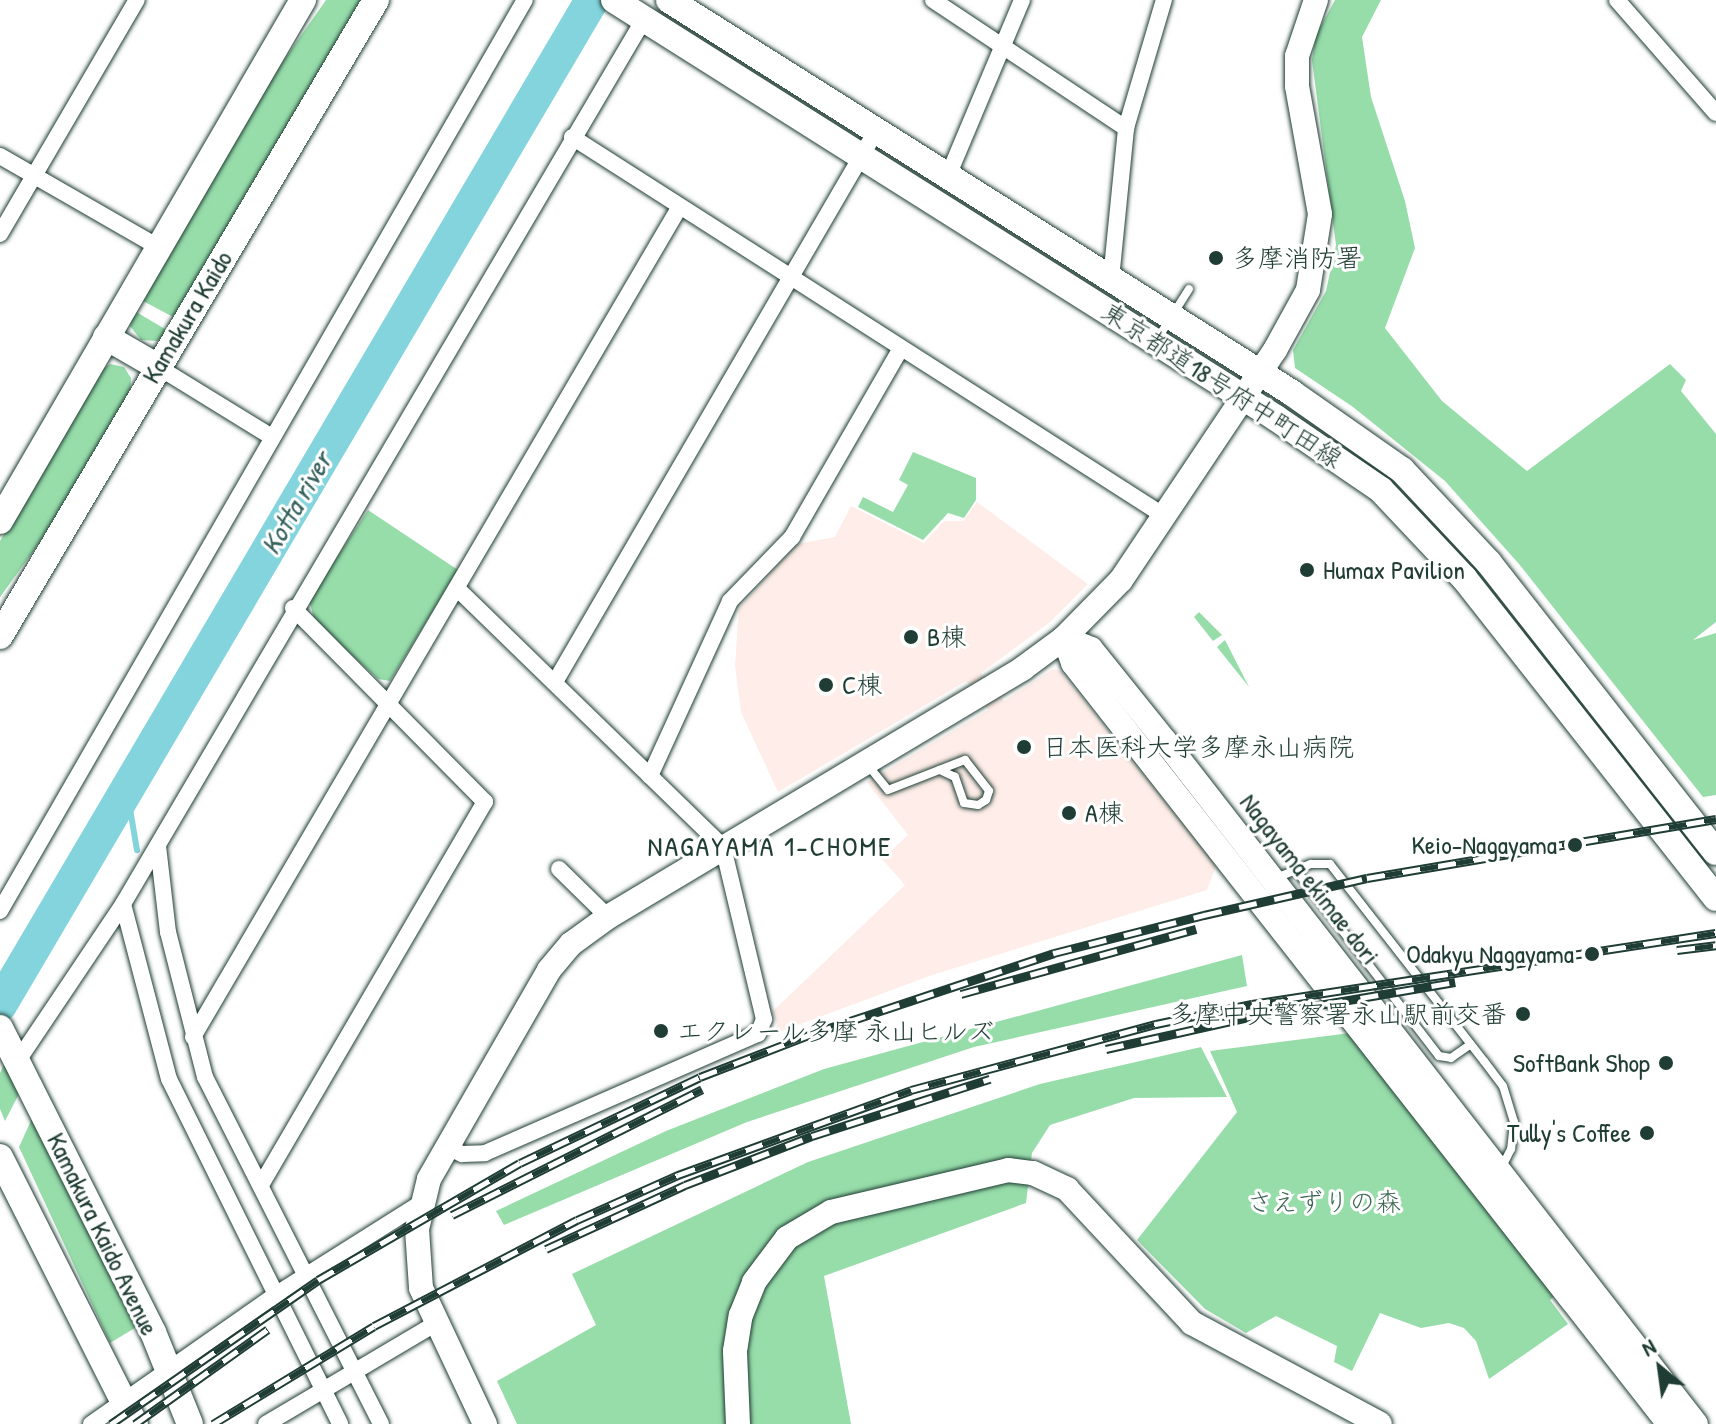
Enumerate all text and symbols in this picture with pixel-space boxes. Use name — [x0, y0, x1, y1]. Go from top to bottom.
place label: 多摩消防署 — [1232, 242, 1362, 274]
street label: Kamakura Kaido — [135, 245, 239, 389]
marker: 多摩消防署 — [1207, 249, 1225, 267]
street label: 東京都道18号府中町田線 — [1096, 295, 1348, 475]
water label: Kotta river — [253, 446, 339, 560]
place label: Humax Pavilion — [1323, 554, 1465, 586]
marker: Humax Pavilion — [1298, 561, 1316, 579]
place label: B棟 — [927, 621, 966, 653]
marker: B棟 — [902, 628, 920, 646]
place label: C棟 — [842, 669, 882, 701]
marker: C棟 — [817, 676, 835, 694]
place label: 日本医科大学多摩永山病院 — [1042, 731, 1354, 763]
marker: 日本医科大学多摩永山病院 — [1013, 736, 1035, 758]
street label: Nagayama ekimae dori — [1234, 787, 1386, 971]
place label: A棟 — [1085, 797, 1124, 829]
marker: A棟 — [1060, 804, 1078, 822]
district label: NAGAYAMA 1-CHOME — [648, 829, 892, 863]
place label: Keio-Nagayama — [1411, 829, 1557, 861]
marker: Keio-Nagayama — [1564, 834, 1586, 856]
place label: Odakyu Nagayama — [1406, 938, 1574, 970]
marker: Odakyu Nagayama — [1581, 943, 1603, 965]
place label: 多摩中央警察署永山駅前交番 — [1169, 998, 1507, 1030]
marker: 多摩中央警察署永山駅前交番 — [1514, 1005, 1532, 1023]
place label: エクレール多摩 永山ヒルズ — [677, 1015, 996, 1047]
marker: エクレール多摩 永山ヒルズ — [652, 1022, 670, 1040]
place label: SoftBank Shop — [1513, 1047, 1650, 1079]
marker: SoftBank Shop — [1657, 1054, 1675, 1072]
place label: Tully's Coffee — [1507, 1117, 1631, 1149]
marker: Tully's Coffee — [1638, 1124, 1656, 1142]
street label: Kamakura Kaido Avenue — [40, 1128, 166, 1340]
park label: さえずりの森 — [1246, 1186, 1402, 1218]
north arrow — [1620, 1328, 1700, 1408]
text: N — [1636, 1331, 1661, 1363]

